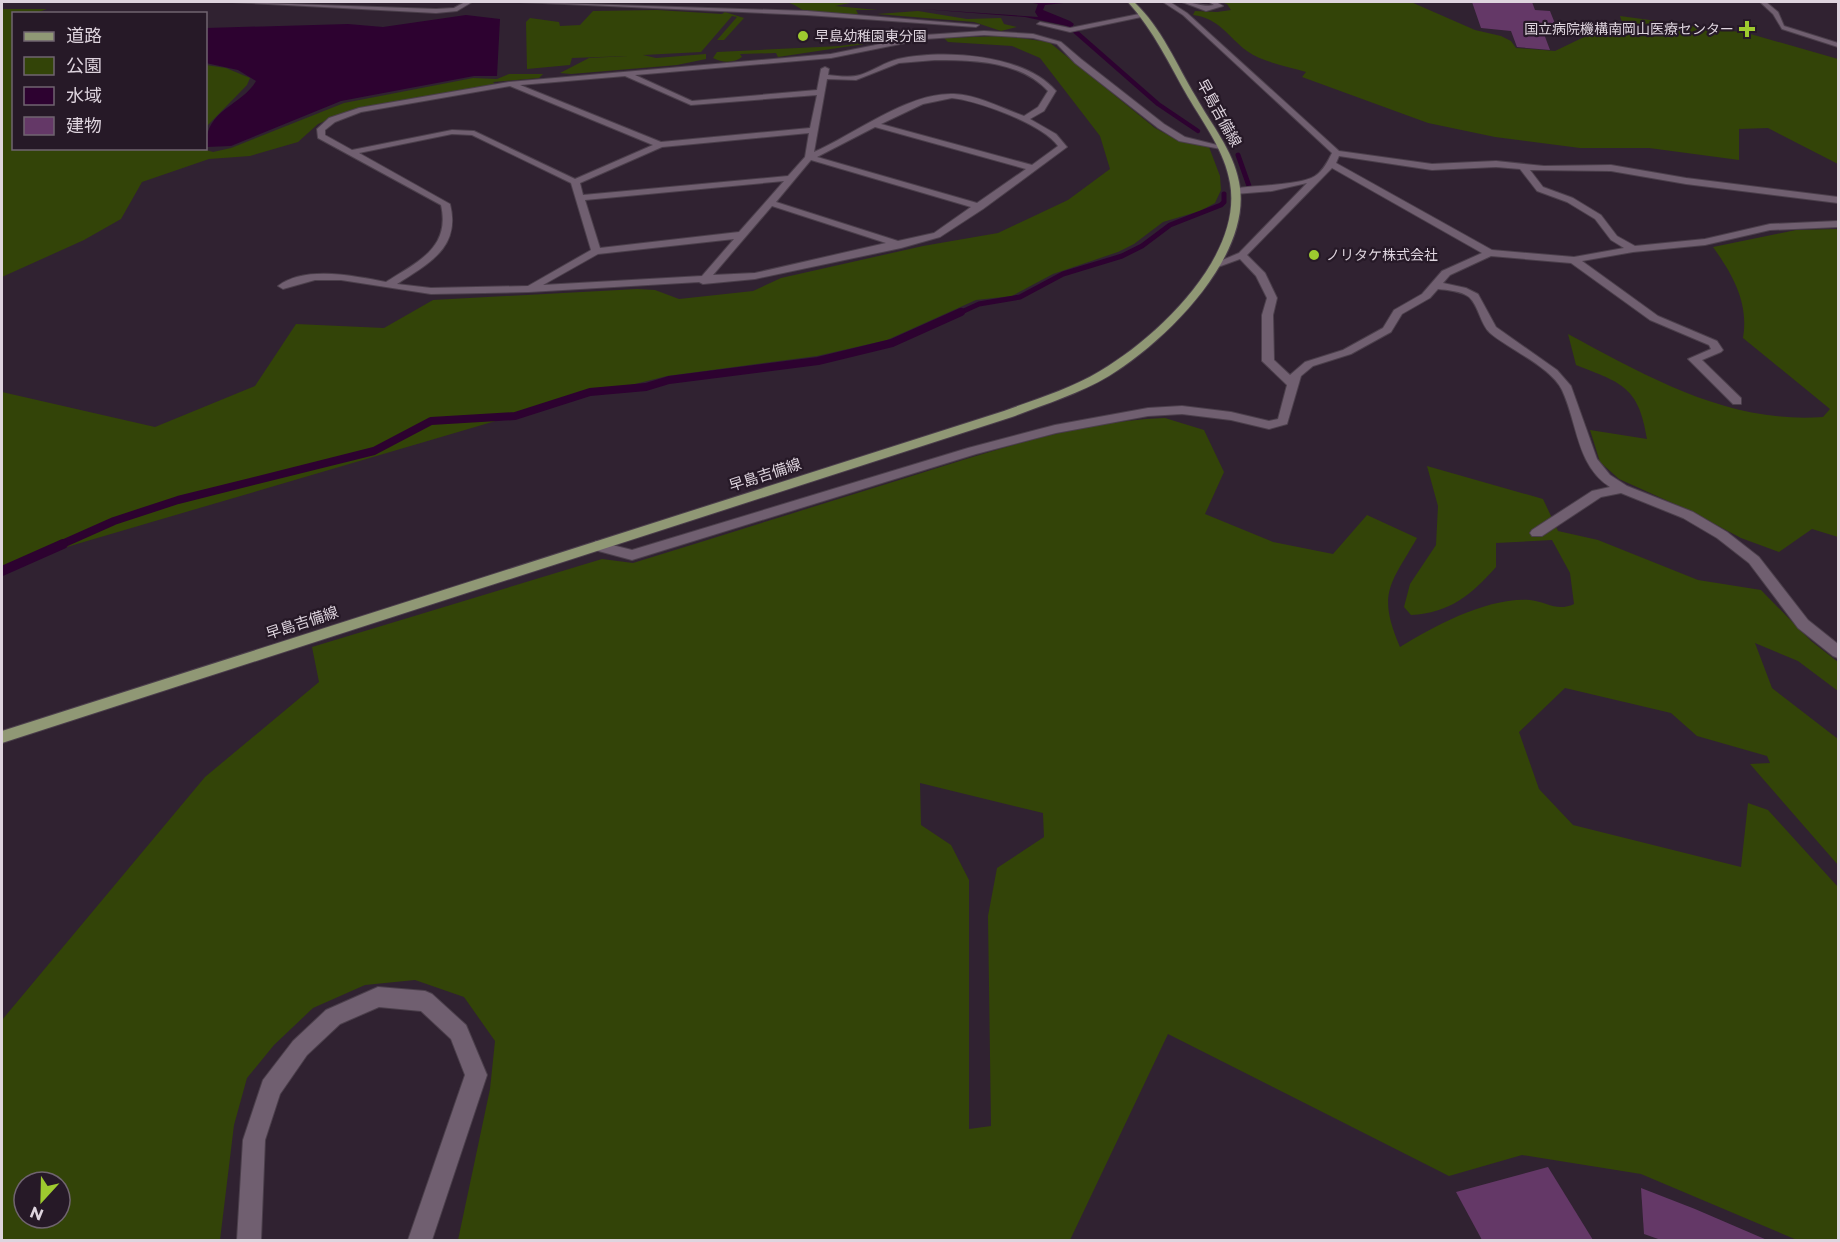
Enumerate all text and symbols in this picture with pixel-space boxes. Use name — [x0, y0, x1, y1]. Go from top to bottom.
legend — [12, 12, 207, 150]
place label: 国立病院機構南岡山医療センター — [1524, 20, 1734, 38]
marker: 国立病院機構南岡山医療センター — [1738, 20, 1756, 38]
text: 道路 — [66, 25, 102, 47]
place label: 早島幼稚園東分園 — [815, 27, 927, 45]
marker: 早島幼稚園東分園 — [796, 29, 810, 43]
text: 公園 — [66, 55, 102, 77]
street label: 早島吉備線 — [1193, 75, 1246, 150]
text: 水域 — [66, 85, 102, 107]
text: 建物 — [66, 115, 102, 137]
place label: ノリタケ株式会社 — [1326, 246, 1438, 264]
marker: ノリタケ株式会社 — [1307, 248, 1321, 262]
street label: 早島吉備線 — [726, 454, 803, 495]
street label: 早島吉備線 — [263, 602, 340, 643]
north arrow — [12, 1170, 72, 1230]
text: N — [27, 1202, 46, 1225]

